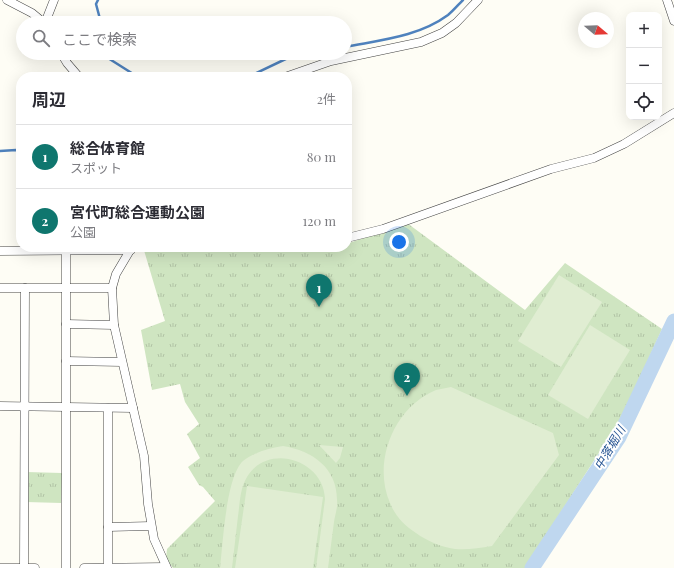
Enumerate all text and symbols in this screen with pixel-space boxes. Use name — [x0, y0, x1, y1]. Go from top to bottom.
north arrow — [578, 12, 614, 48]
map controls — [626, 12, 662, 120]
button: + — [626, 12, 662, 48]
search box — [16, 16, 352, 60]
icon: search — [30, 27, 52, 49]
text: ここで検索 — [62, 29, 137, 49]
button: − — [626, 48, 662, 84]
button: locate — [626, 84, 662, 120]
text: 周辺 — [32, 88, 66, 110]
text: 2件 — [317, 90, 336, 107]
text: 総合体育館 — [70, 138, 145, 158]
text: 1 — [43, 148, 47, 165]
text: 80 m — [307, 148, 336, 165]
text: スポット — [70, 159, 122, 176]
text: 宮代町総合運動公園 — [70, 202, 205, 222]
text: 2 — [42, 212, 48, 229]
text: 120 m — [302, 212, 336, 229]
text: 公園 — [70, 223, 96, 240]
your location — [389, 232, 409, 252]
pin: 1 — [306, 274, 332, 307]
pin: 2 — [394, 363, 420, 396]
water label: 中落堀川 — [590, 421, 629, 472]

